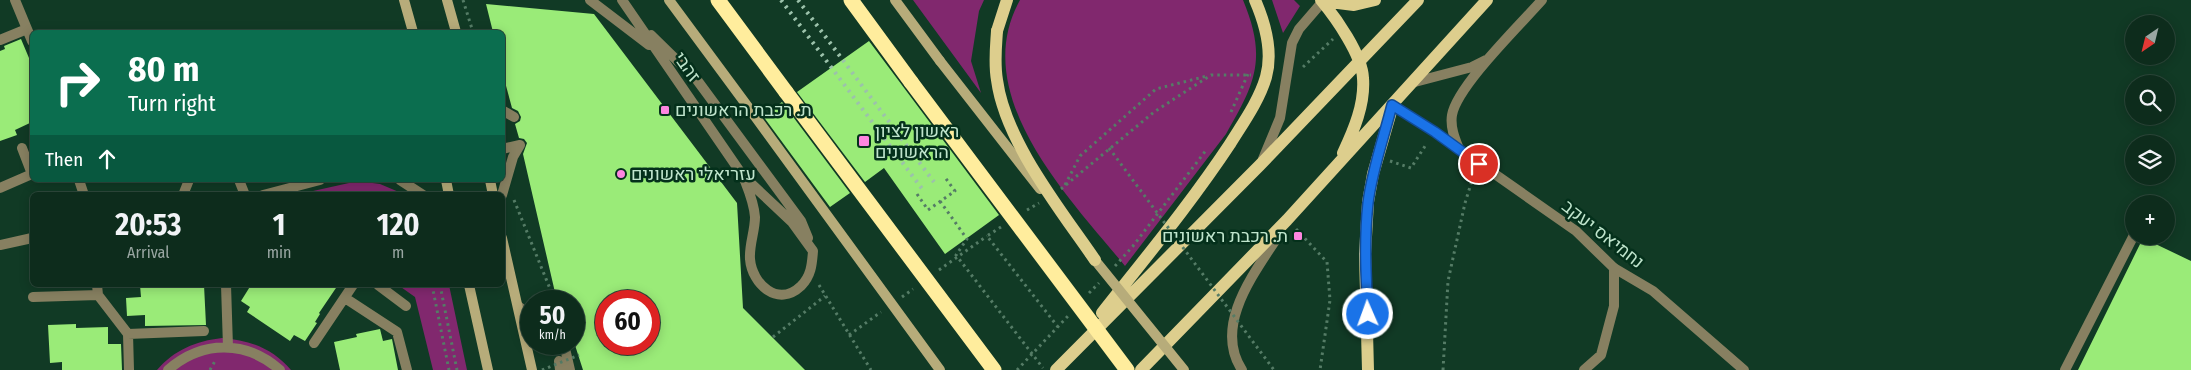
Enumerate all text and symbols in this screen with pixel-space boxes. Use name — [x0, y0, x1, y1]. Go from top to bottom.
north arrow — [2125, 15, 2175, 65]
map controls — [2125, 15, 2175, 245]
text: 80 m — [128, 48, 200, 90]
street label: זהבי — [669, 48, 705, 86]
icon: right — [45, 50, 110, 115]
button: search — [2125, 75, 2175, 125]
text: Turn right — [128, 90, 216, 117]
place label: ת. רכבת הראשונים — [675, 99, 812, 121]
marker: ת. רכבת הראשונים — [659, 104, 671, 116]
place label: ראשון לציון הראשונים — [875, 120, 959, 163]
marker: ראשון לציון הראשונים — [857, 134, 871, 148]
button: layers — [2125, 135, 2175, 185]
pin — [1458, 143, 1500, 185]
icon: ahead — [93, 145, 121, 173]
text: Then — [45, 148, 83, 171]
icon: arrive — [1465, 150, 1493, 178]
place label: עזריאלי ראשונים — [631, 163, 756, 185]
marker: עזריאלי ראשונים — [615, 168, 627, 180]
street label: נחמיאס יעקב — [1558, 195, 1648, 273]
button: + — [2125, 195, 2175, 245]
text: 20:53 — [115, 207, 181, 243]
text: 1 — [273, 207, 285, 243]
text: 120 — [377, 207, 420, 243]
place label: ת. רכבת ראשונים — [1162, 225, 1288, 247]
marker: ת. רכבת ראשונים — [1292, 230, 1304, 242]
text: Arrival — [127, 243, 170, 262]
text: min — [267, 243, 291, 262]
text: m — [392, 243, 404, 262]
position arrow — [1341, 287, 1393, 339]
speed limit sign: 60 — [595, 290, 660, 355]
text: 50 — [540, 301, 565, 331]
text: km/h — [539, 328, 566, 342]

